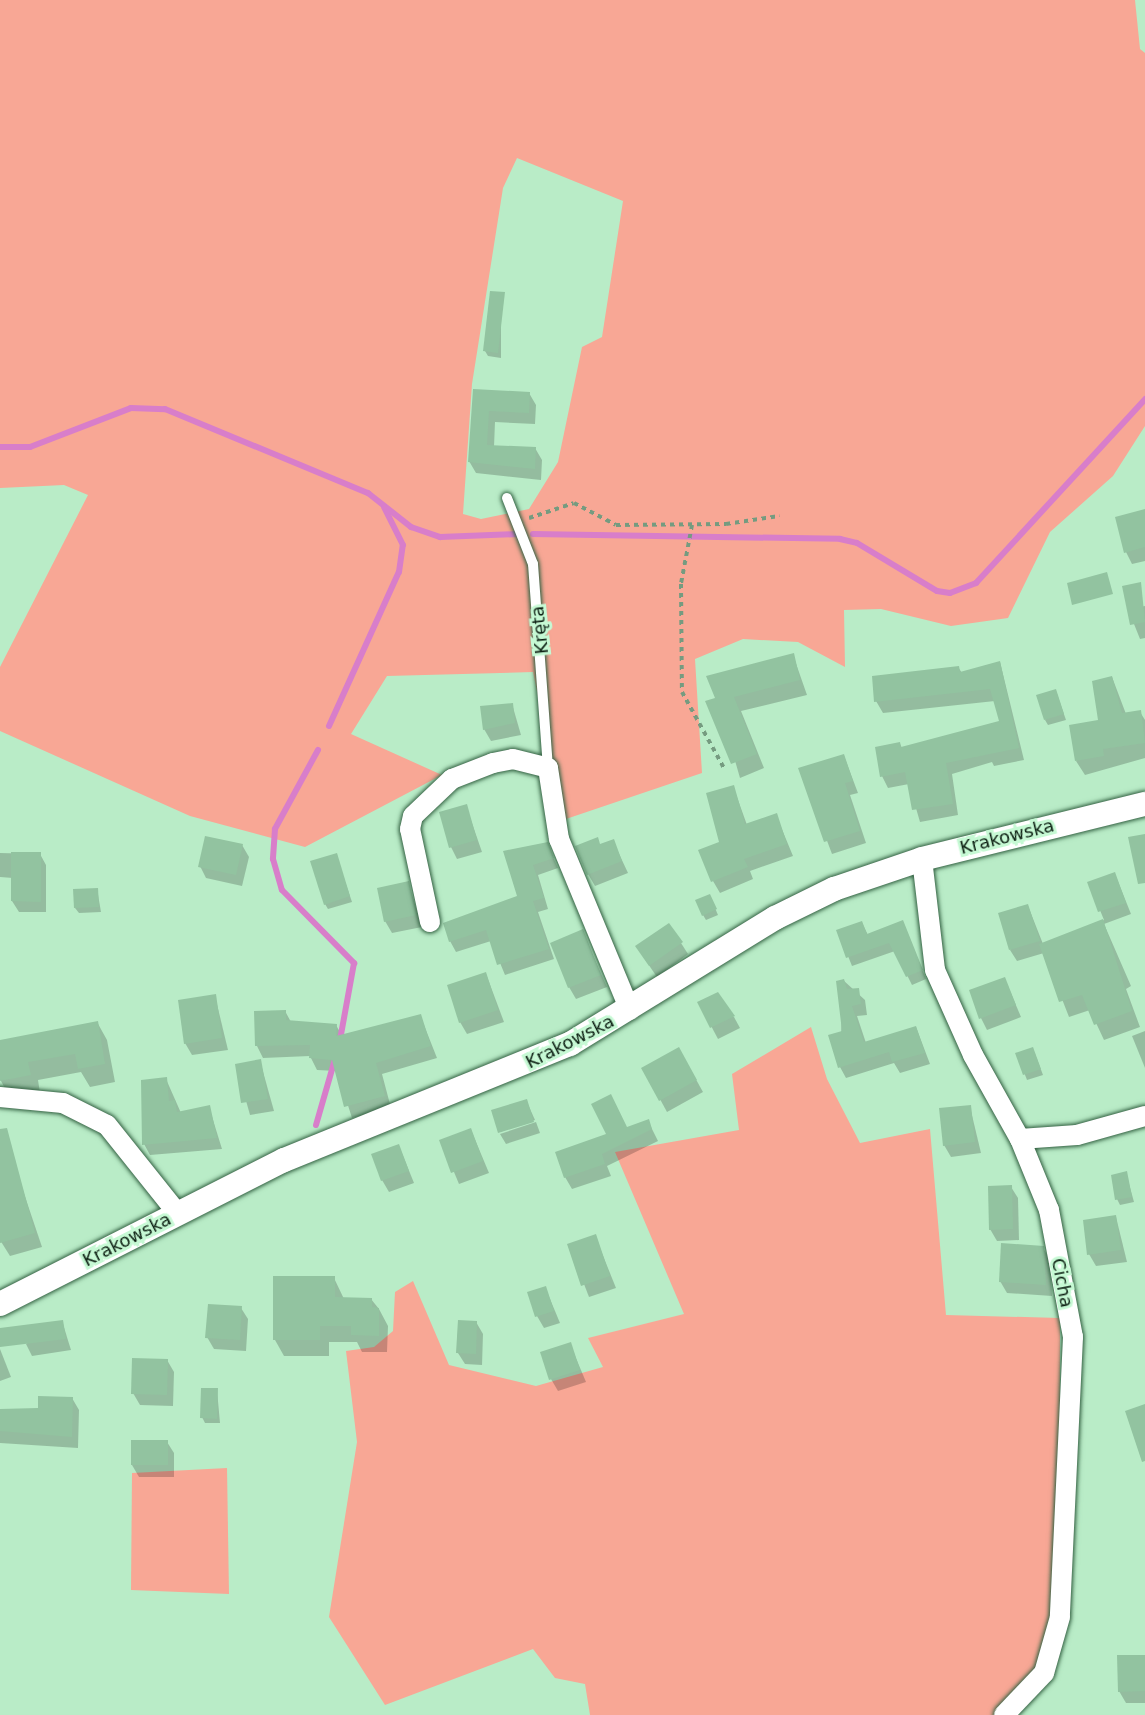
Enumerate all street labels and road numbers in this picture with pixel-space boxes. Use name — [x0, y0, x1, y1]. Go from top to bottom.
street label: Kręta — [527, 605, 553, 655]
street label: Krakowska — [958, 815, 1056, 859]
street label: Krakowska — [522, 1011, 618, 1073]
street label: Krakowska — [79, 1209, 175, 1271]
street label: Cicha — [1047, 1256, 1077, 1310]

